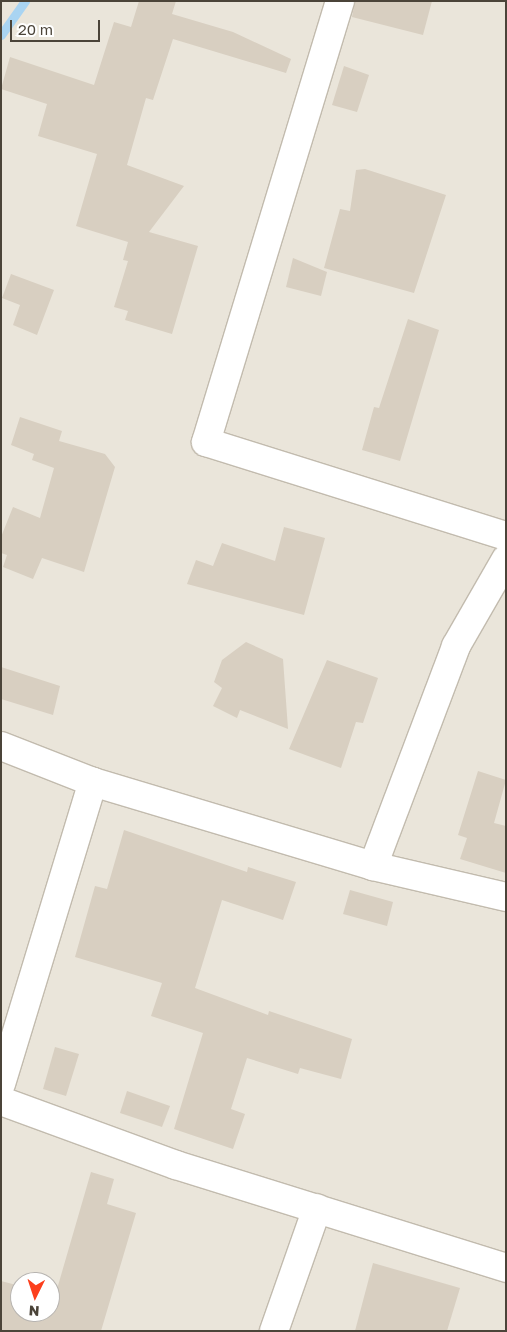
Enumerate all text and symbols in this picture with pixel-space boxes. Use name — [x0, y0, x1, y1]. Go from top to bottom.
scale bar — [12, 10, 102, 42]
text: 20 m — [18, 20, 53, 38]
north arrow — [10, 1272, 60, 1322]
text: N — [28, 1303, 40, 1320]

